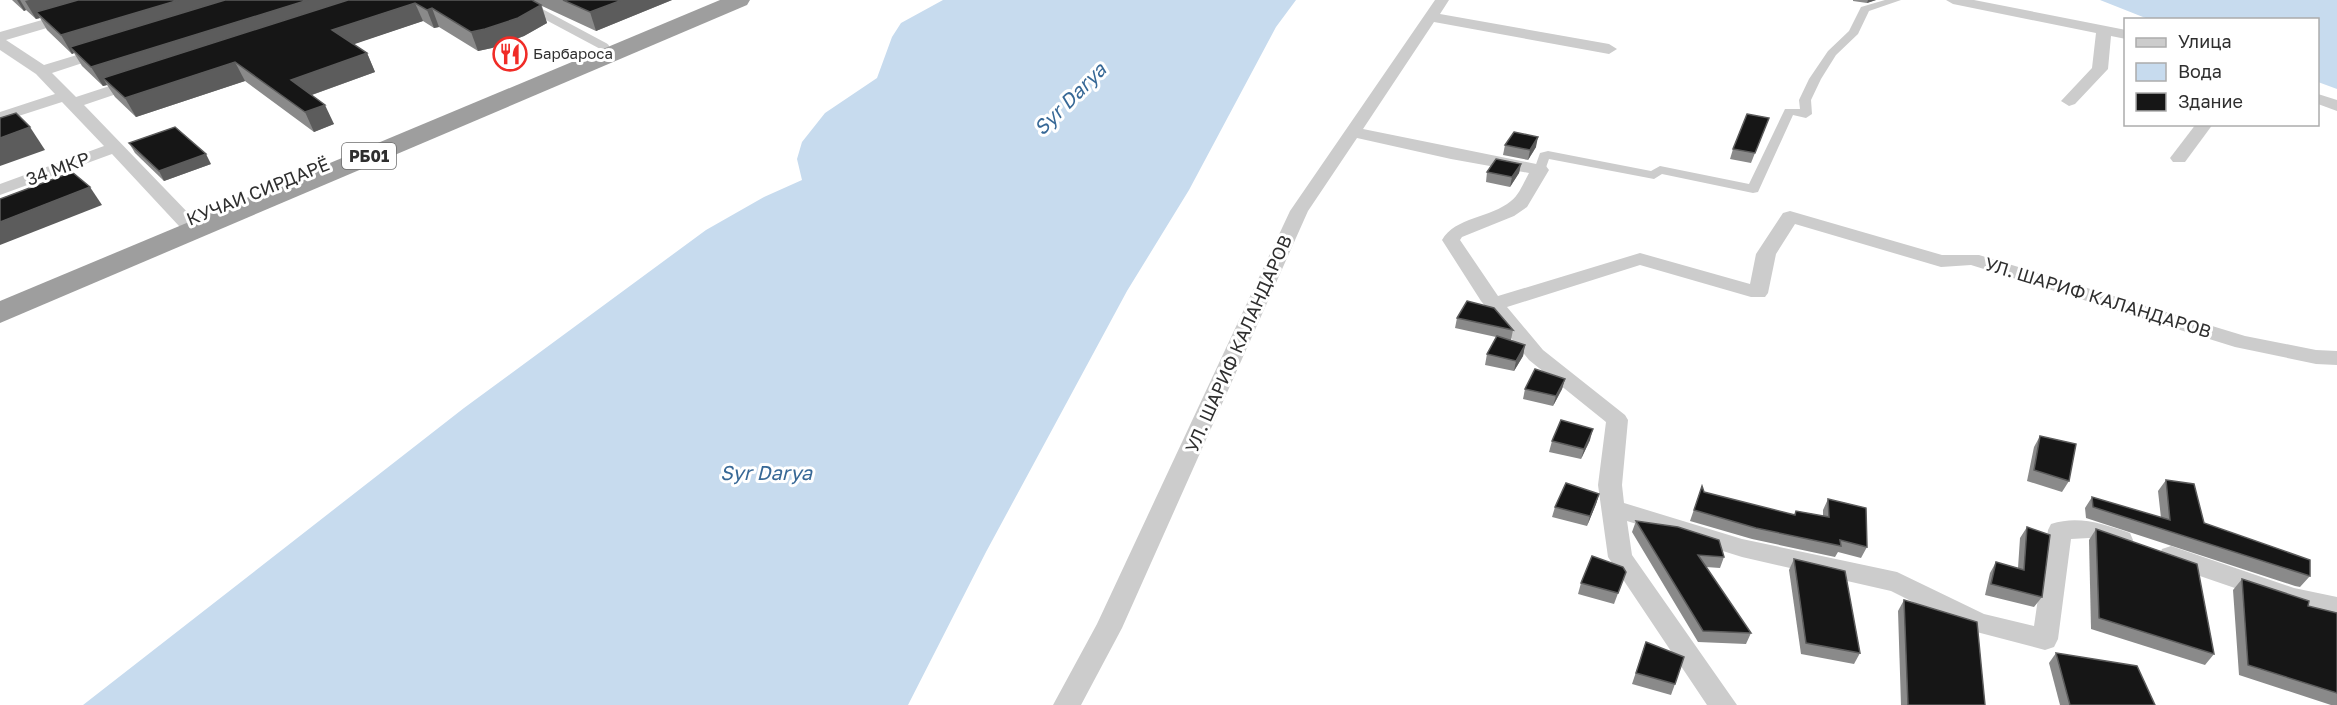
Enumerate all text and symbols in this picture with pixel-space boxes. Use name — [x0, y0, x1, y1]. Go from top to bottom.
legend — [2124, 18, 2319, 126]
text: Улица — [2178, 30, 2232, 52]
restaurant icon: Барбароса — [492, 36, 528, 72]
place label: Барбароса — [533, 44, 613, 62]
water label: Syr Darya — [1028, 57, 1112, 140]
text: Вода — [2178, 60, 2222, 82]
text: Здание — [2178, 90, 2243, 112]
road number: РБ01 — [342, 143, 396, 169]
street label: 34 МКР — [23, 146, 92, 190]
street label: КУЧАИ СИРДАРЁ — [183, 152, 332, 230]
street label: УЛ. ШАРИФ КАЛАНДАРОВ — [1180, 231, 1296, 456]
street label: УЛ. ШАРИФ КАЛАНДАРОВ — [1982, 252, 2214, 342]
water label: Syr Darya — [720, 460, 813, 485]

